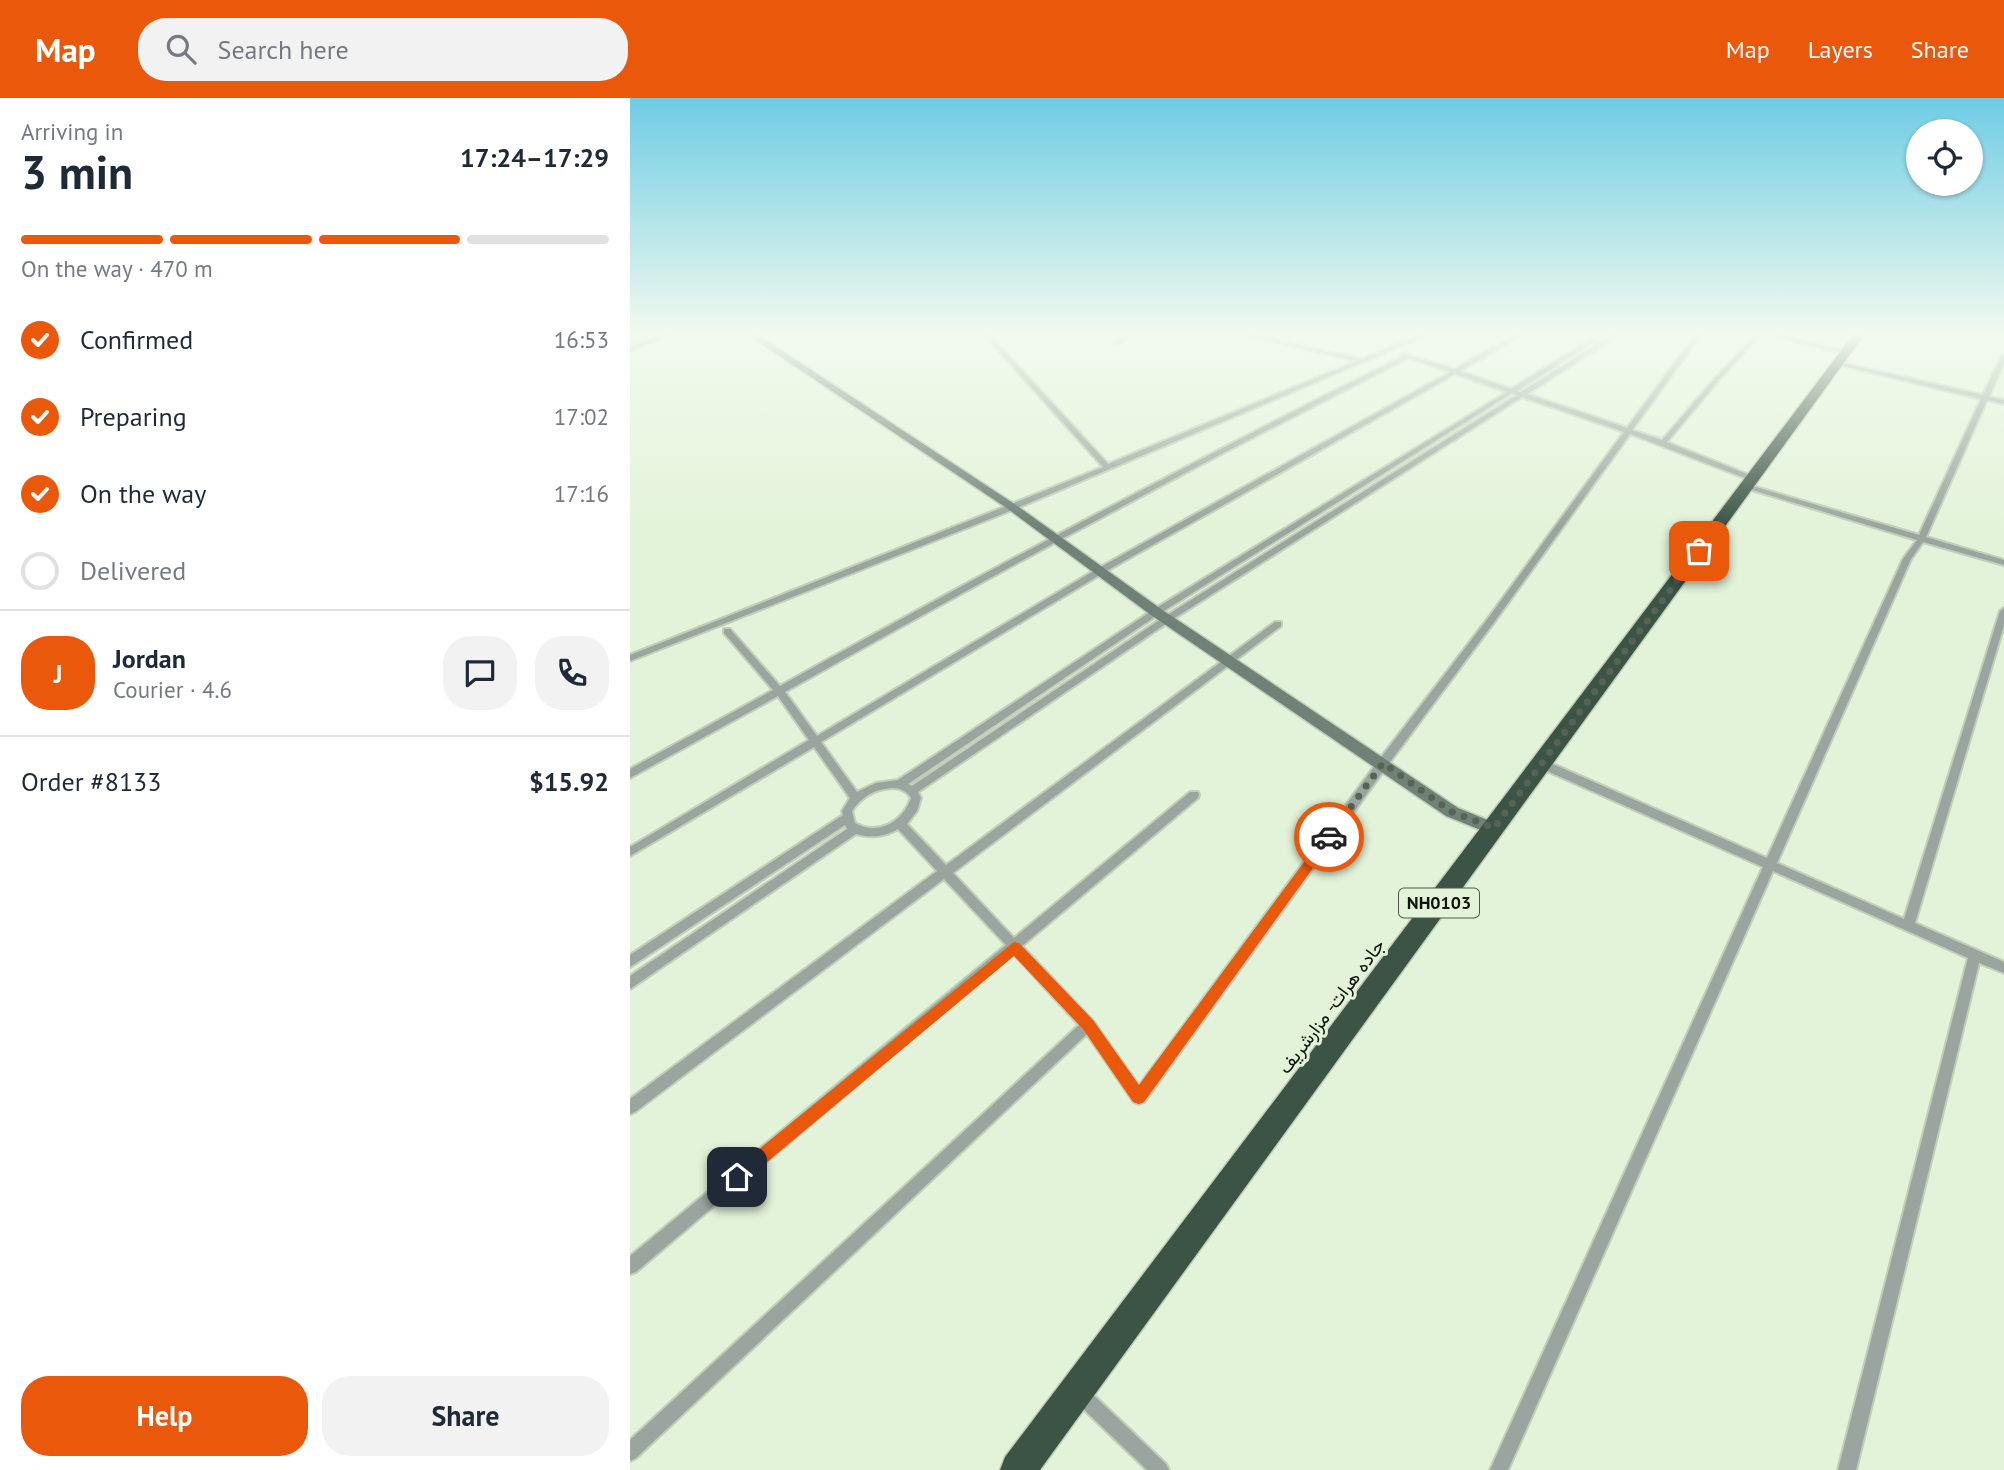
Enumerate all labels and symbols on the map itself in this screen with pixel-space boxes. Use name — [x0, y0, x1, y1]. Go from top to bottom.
pin — [1669, 521, 1729, 581]
courier — [1294, 802, 1364, 872]
road number: NH0103 — [1399, 888, 1479, 918]
street label: جاده هرات- مزارشریف — [1272, 934, 1390, 1078]
pin — [707, 1147, 767, 1207]

